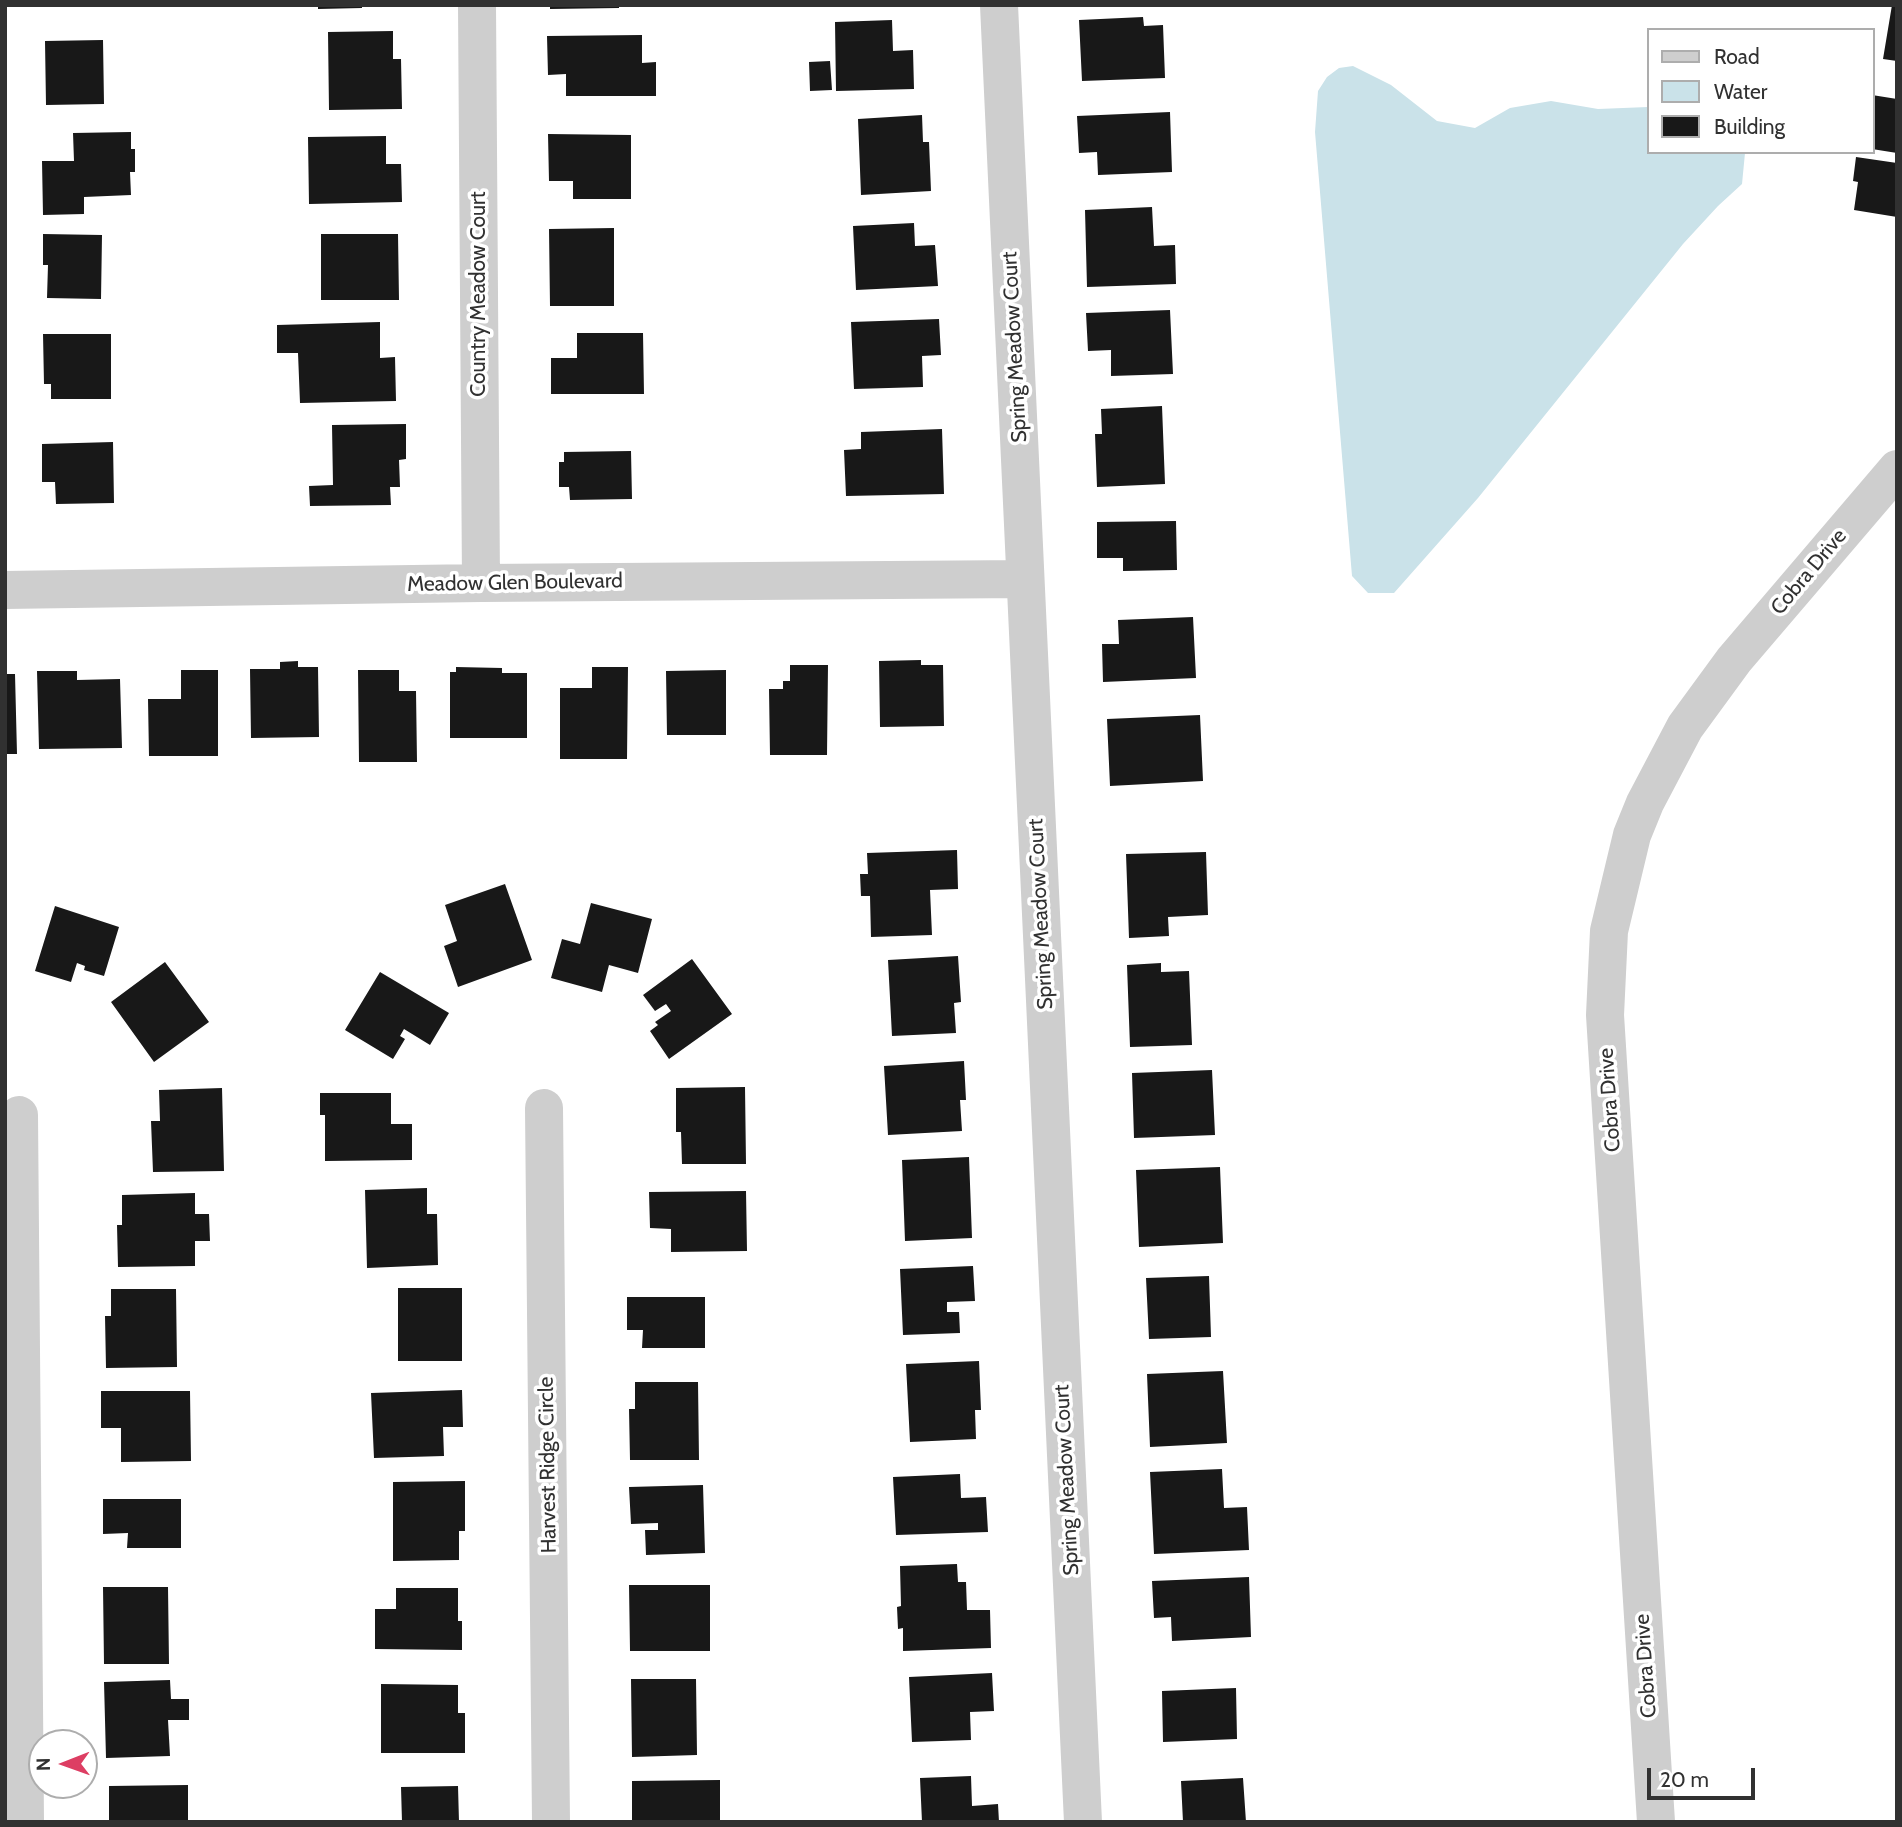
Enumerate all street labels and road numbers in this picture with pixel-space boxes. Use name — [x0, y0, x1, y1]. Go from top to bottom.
street label: Country Meadow Court — [466, 191, 492, 397]
street label: Spring Meadow Court — [997, 251, 1033, 443]
street label: Cobra Drive — [1766, 524, 1852, 620]
street label: Meadow Glen Boulevard — [407, 569, 623, 597]
street label: Spring Meadow Court — [1023, 818, 1059, 1010]
street label: Cobra Drive — [1594, 1047, 1626, 1153]
street label: Harvest Ridge Circle — [534, 1376, 562, 1554]
street label: Spring Meadow Court — [1049, 1384, 1085, 1576]
street label: Cobra Drive — [1630, 1613, 1662, 1719]

